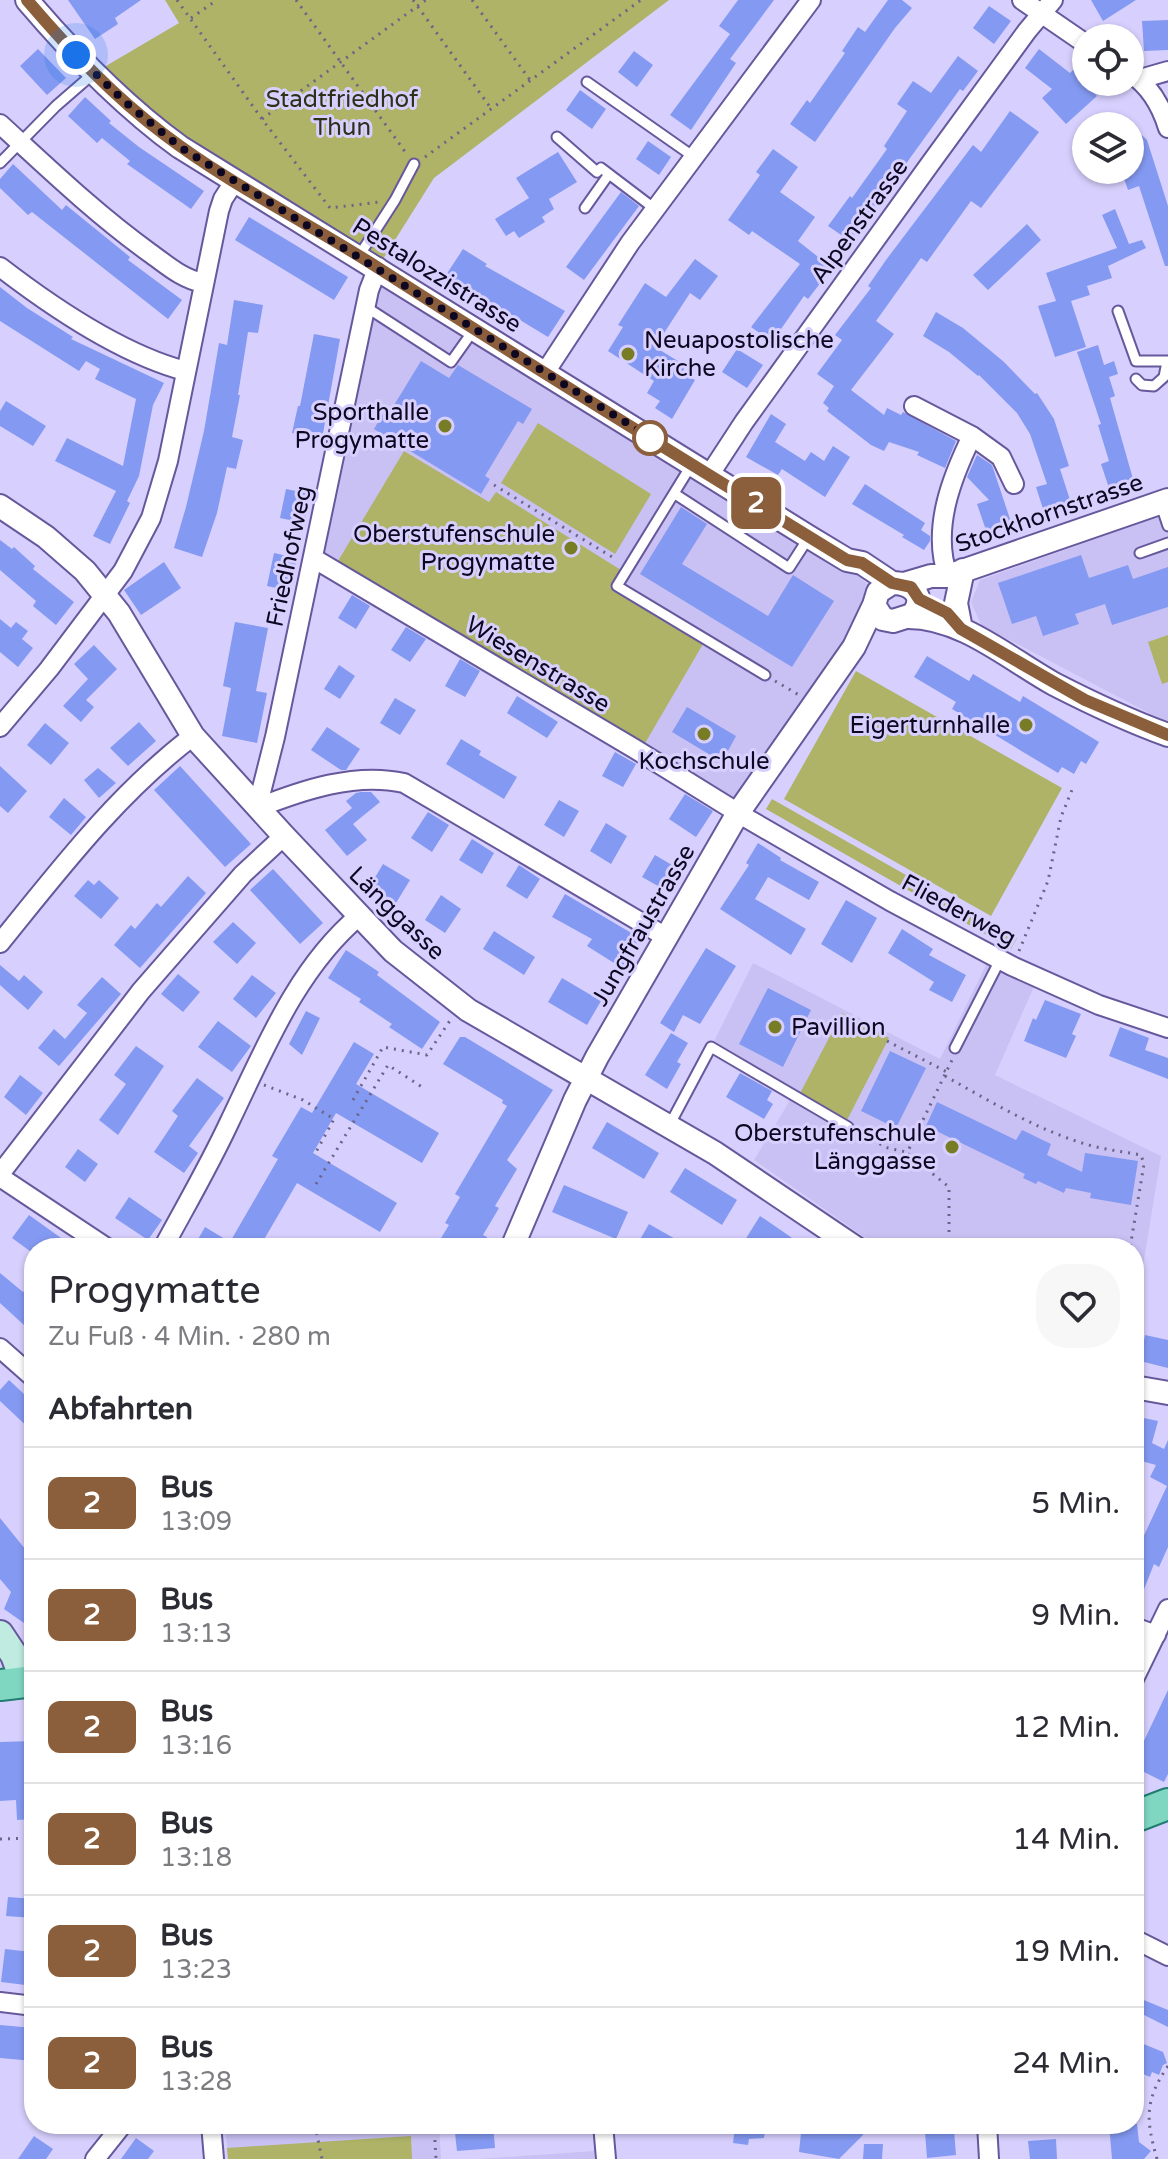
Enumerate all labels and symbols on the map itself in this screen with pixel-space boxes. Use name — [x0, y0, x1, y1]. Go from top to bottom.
your location — [56, 35, 96, 75]
park label: Stadtfriedhof Thun — [266, 85, 419, 142]
street label: Alpenstrasse — [804, 153, 914, 289]
street label: Pestalozzistrasse — [347, 212, 527, 339]
place label: Neuapostolische Kirche — [644, 326, 834, 383]
marker: Neuapostolische Kirche — [619, 345, 637, 363]
place label: Sporthalle Progymatte — [295, 398, 429, 455]
marker: Sporthalle Progymatte — [436, 417, 454, 435]
unlabelled marker — [633, 421, 667, 455]
street label: Stockhornstrasse — [951, 468, 1147, 559]
line badge: 2 — [730, 477, 782, 529]
street label: Friedhofweg — [260, 483, 319, 629]
place label: Oberstufenschule Progymatte — [353, 520, 555, 577]
marker: Oberstufenschule Progymatte — [562, 539, 580, 557]
street label: Wiesenstrasse — [460, 610, 615, 719]
place label: Eigerturnhalle — [850, 711, 1010, 740]
marker: Eigerturnhalle — [1017, 716, 1035, 734]
marker: Kochschule — [695, 725, 713, 743]
place label: Kochschule — [638, 747, 770, 776]
street label: Jungfraustrasse — [585, 839, 701, 1011]
street label: Länggasse — [343, 860, 451, 966]
street label: Fliederweg — [897, 868, 1021, 953]
place label: Pavillion — [791, 1013, 886, 1042]
marker: Pavillion — [766, 1018, 784, 1036]
place label: Oberstufenschule Länggasse — [734, 1119, 936, 1176]
marker: Oberstufenschule Länggasse — [943, 1138, 961, 1156]

